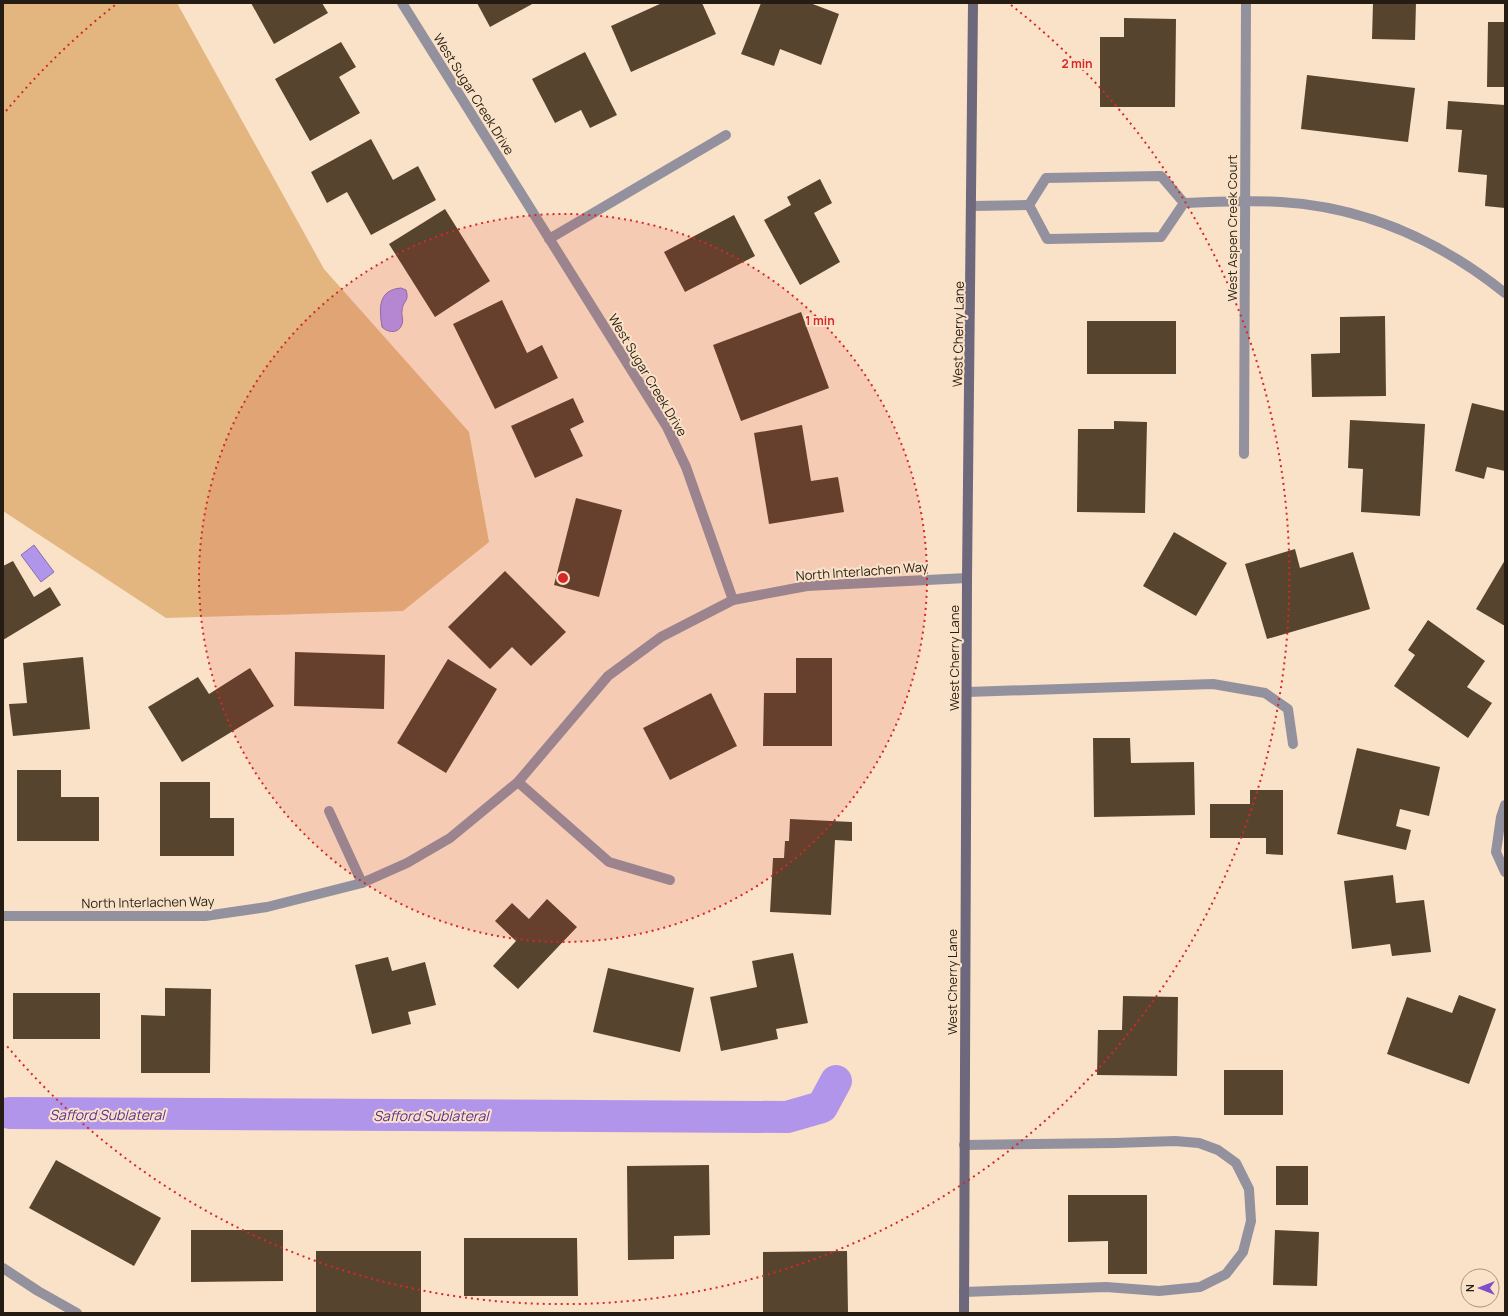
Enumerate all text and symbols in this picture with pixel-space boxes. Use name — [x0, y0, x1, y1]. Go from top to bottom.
street label: West Sugar Creek Drive — [429, 30, 519, 158]
text: 2 min — [1061, 55, 1093, 72]
street label: West Aspen Creek Court — [1223, 155, 1241, 301]
street label: West Cherry Lane — [948, 280, 968, 387]
street label: West Sugar Creek Drive — [604, 310, 692, 440]
text: 1 min — [805, 312, 835, 329]
street label: North Interlachen Way — [795, 557, 929, 585]
centre of rings — [556, 571, 570, 585]
street label: West Cherry Lane — [945, 605, 963, 711]
street label: North Interlachen Way — [81, 892, 215, 912]
street label: West Cherry Lane — [943, 929, 961, 1035]
water label: Safford Sublateral — [49, 1105, 166, 1124]
water label: Safford Sublateral — [373, 1106, 490, 1125]
north arrow — [1460, 1268, 1500, 1308]
text: N — [1462, 1284, 1477, 1292]

